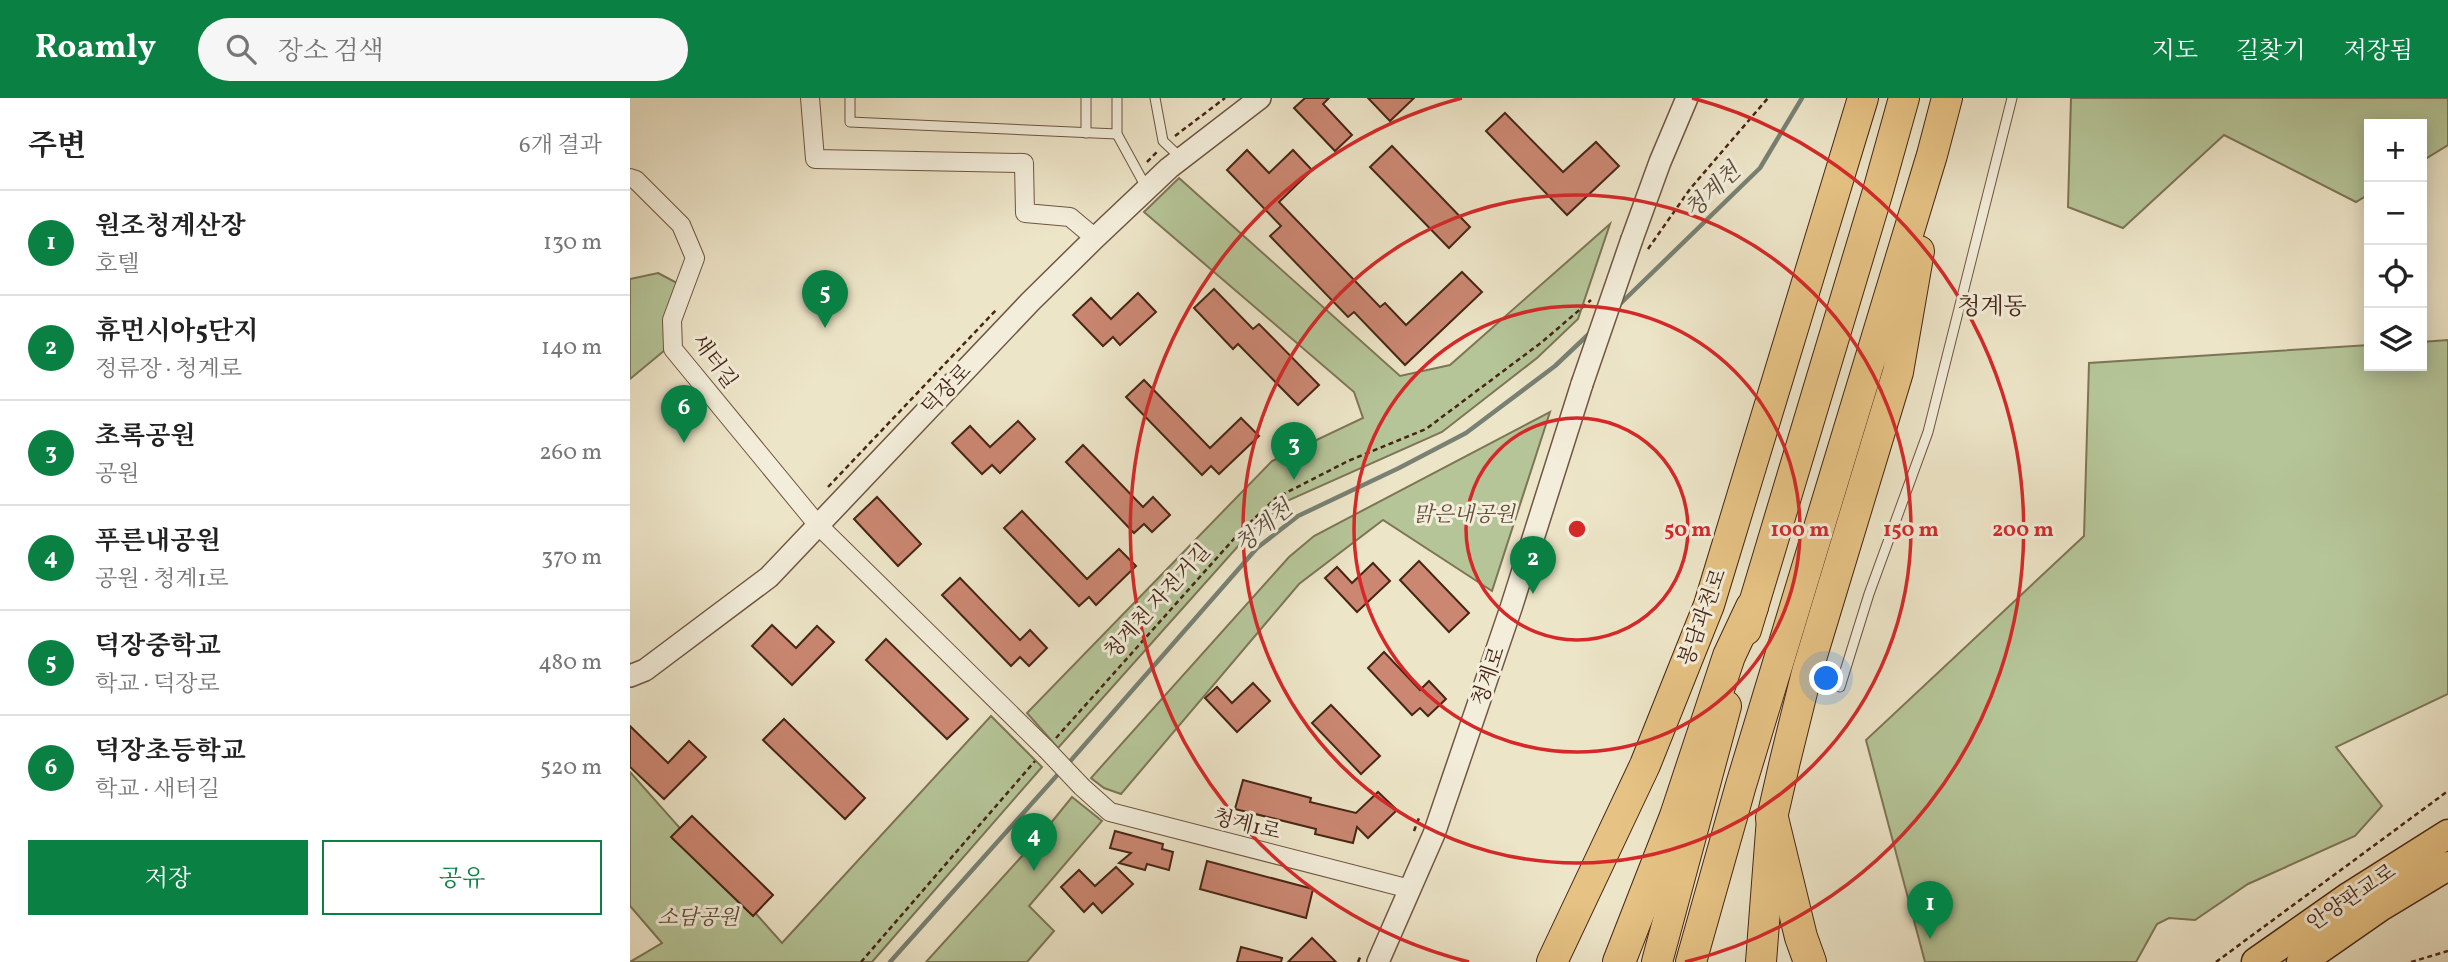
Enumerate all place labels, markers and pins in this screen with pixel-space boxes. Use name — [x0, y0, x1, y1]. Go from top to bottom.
pin: 5 — [802, 270, 848, 328]
pin: 6 — [661, 385, 707, 443]
pin: 3 — [1271, 422, 1317, 480]
centre of rings — [1565, 517, 1589, 541]
pin: 2 — [1510, 536, 1556, 594]
pin: 4 — [1011, 813, 1057, 871]
pin: 1 — [1907, 881, 1953, 939]

